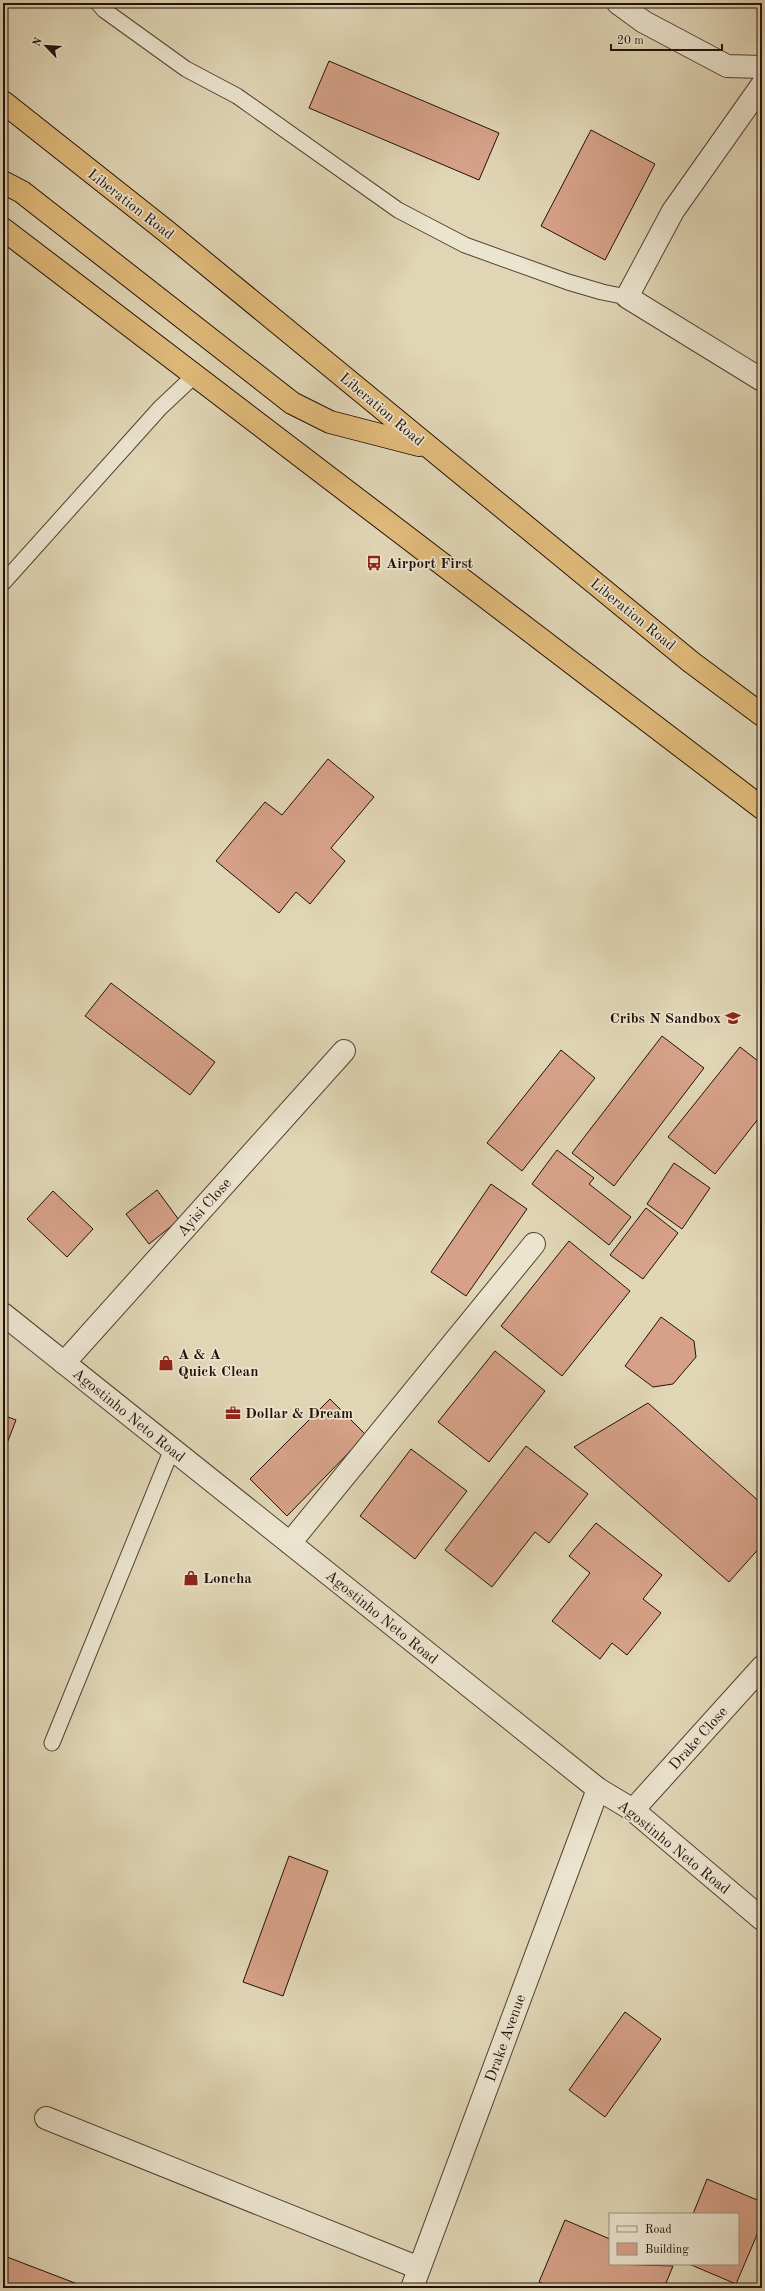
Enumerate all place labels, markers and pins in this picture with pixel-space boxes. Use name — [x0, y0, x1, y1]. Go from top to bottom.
bus stop icon: Airport First — [365, 554, 383, 572]
place label: Airport First — [386, 557, 474, 572]
school or university icon: Cribs N Sandbox — [724, 1009, 742, 1027]
place label: Cribs N Sandbox — [610, 1012, 721, 1027]
place label: A & A Quick Clean — [178, 1348, 259, 1380]
shop icon: A & A Quick Clean — [157, 1354, 175, 1372]
office icon: Dollar & Dream — [224, 1404, 242, 1422]
place label: Dollar & Dream — [245, 1407, 353, 1422]
shop icon: Loncha — [182, 1569, 200, 1587]
place label: Loncha — [203, 1572, 252, 1587]

